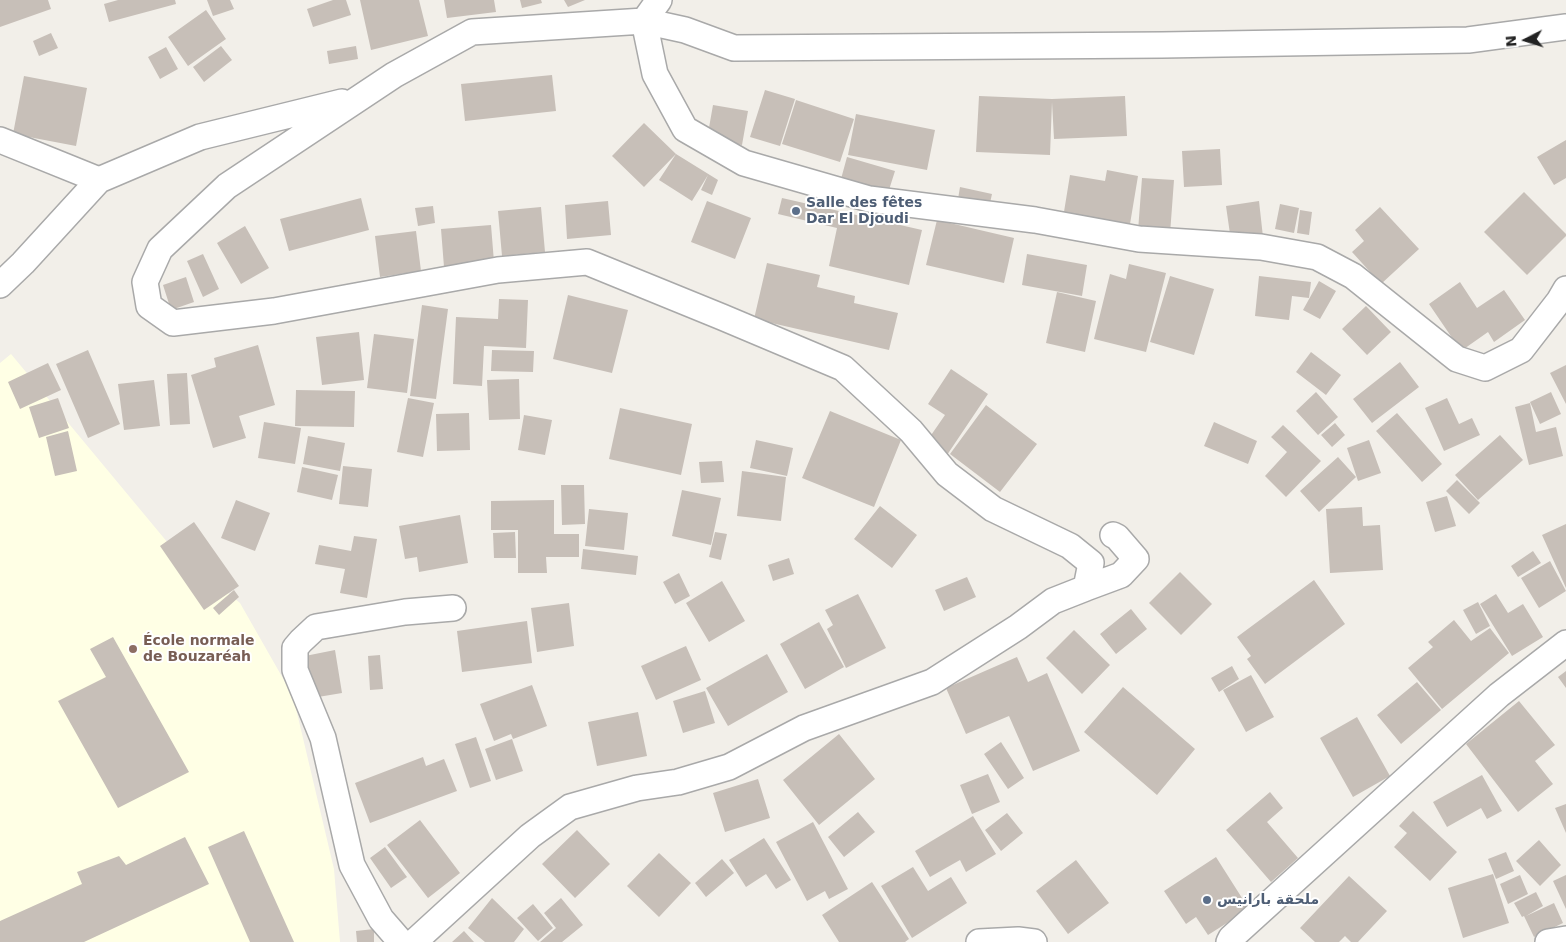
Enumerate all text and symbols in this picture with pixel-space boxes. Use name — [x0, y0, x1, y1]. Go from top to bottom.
north arrow — [1501, 15, 1551, 65]
text: N — [1503, 35, 1520, 48]
place label: Salle des fêtes Dar El Djoudi — [806, 195, 922, 228]
marker: Salle des fêtes Dar El Djoudi — [790, 205, 802, 217]
place label: École normale de Bouzaréah — [143, 633, 254, 666]
marker: École normale de Bouzaréah — [127, 643, 139, 655]
place label: ملحقة بارانيس — [1217, 892, 1319, 908]
marker: ملحقة بارانيس — [1201, 894, 1213, 906]

